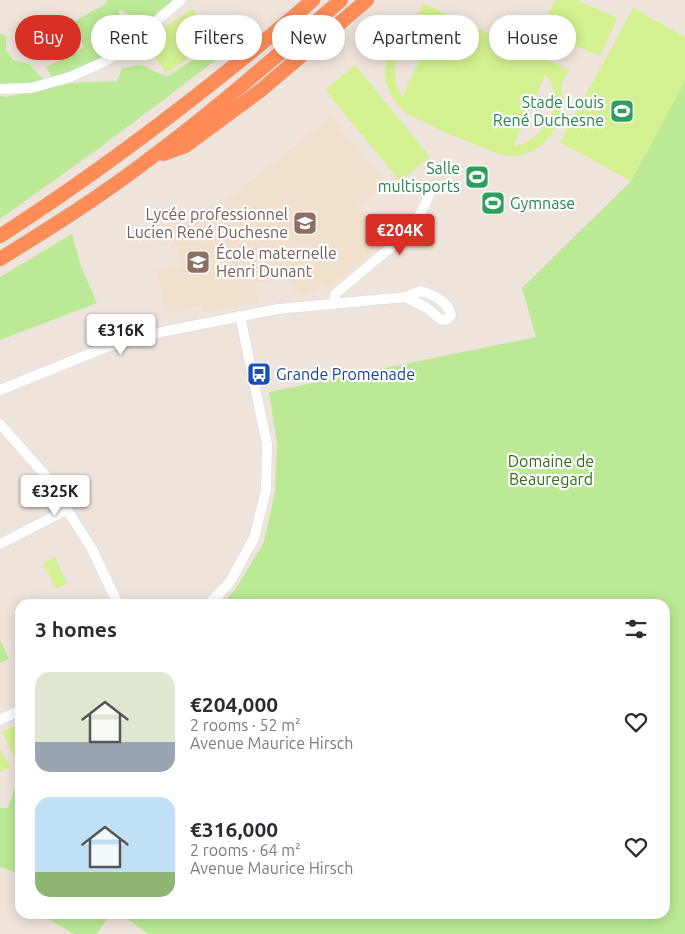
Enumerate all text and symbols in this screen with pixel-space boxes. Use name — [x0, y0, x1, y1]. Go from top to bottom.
chip: Buy — [15, 15, 81, 60]
chip: Rent — [91, 15, 166, 60]
chip: Filters — [176, 15, 262, 60]
chip: New — [272, 15, 345, 60]
chip: Apartment — [355, 15, 479, 60]
chip: House — [489, 15, 576, 60]
place label: Stade Louis René Duchesne — [493, 93, 604, 129]
sports icon: Stade Louis René Duchesne — [609, 98, 635, 124]
place label: Salle multisports — [378, 159, 460, 195]
sports icon: Salle multisports — [464, 164, 490, 190]
sports icon: Gymnase — [480, 190, 506, 216]
place label: Gymnase — [510, 194, 575, 212]
place label: Lycée professionnel Lucien René Duchesne — [127, 205, 288, 241]
school or university icon: Lycée professionnel Lucien René Duchesne — [292, 210, 318, 236]
pin: €204K — [365, 214, 435, 256]
text: €204K — [377, 221, 423, 239]
place label: École maternelle Henri Dunant — [216, 242, 337, 280]
school or university icon: École maternelle Henri Dunant — [185, 249, 211, 275]
pin: €316K — [86, 314, 156, 356]
text: €316K — [98, 321, 144, 339]
bus stop icon: Grande Promenade — [246, 361, 272, 387]
place label: Grande Promenade — [276, 365, 415, 383]
park label: Domaine de Beauregard — [508, 452, 594, 488]
pin: €325K — [20, 474, 90, 517]
text: €325K — [32, 482, 78, 500]
icon: filters — [622, 615, 650, 643]
text: 3 homes — [35, 617, 117, 641]
icon: home — [75, 692, 135, 752]
text: €204,000 — [190, 692, 278, 716]
icon: heart — [622, 708, 650, 736]
text: 2 rooms · 52 m² — [190, 716, 301, 734]
text: Avenue Maurice Hirsch — [190, 734, 353, 752]
icon: home — [75, 817, 135, 877]
text: €316,000 — [190, 817, 278, 841]
icon: heart — [622, 833, 650, 861]
text: 2 rooms · 64 m² — [190, 841, 301, 859]
text: Avenue Maurice Hirsch — [190, 859, 353, 877]

